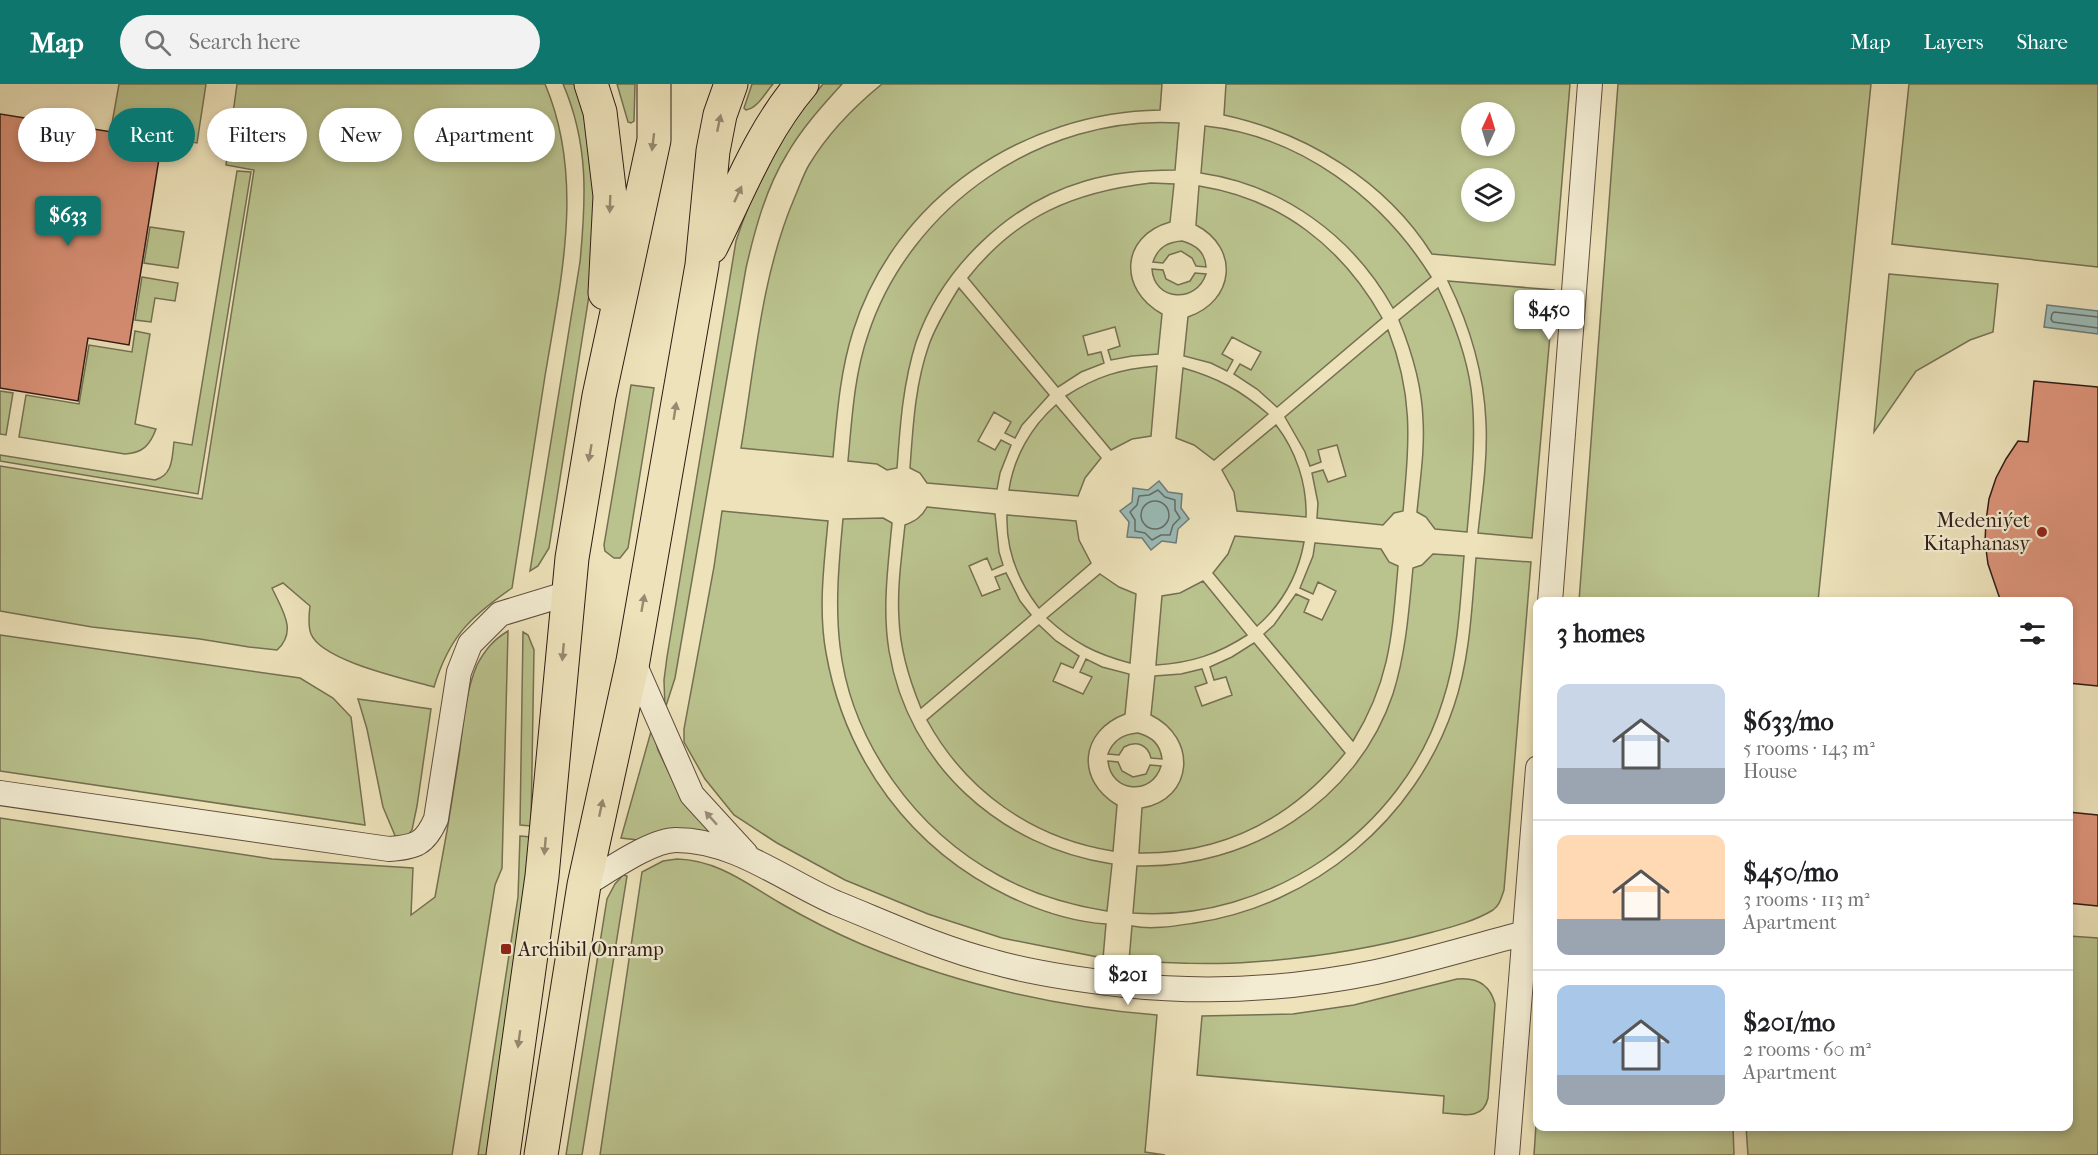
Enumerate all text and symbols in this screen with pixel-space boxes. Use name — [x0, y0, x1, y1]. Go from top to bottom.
search box — [120, 15, 540, 69]
text: Map — [30, 26, 84, 59]
icon: search — [141, 26, 174, 59]
text: Search here — [189, 29, 300, 55]
text: Map — [1850, 30, 1891, 54]
text: Layers — [1924, 30, 1983, 54]
text: Share — [2016, 30, 2068, 54]
north arrow — [1461, 102, 1515, 156]
map controls — [1461, 102, 1515, 222]
chip: Buy — [18, 108, 96, 162]
chip: Rent — [108, 108, 195, 162]
chip: Filters — [207, 108, 307, 162]
chip: New — [319, 108, 402, 162]
chip: Apartment — [414, 108, 555, 162]
one-way arrow — [714, 114, 724, 132]
one-way arrow — [648, 133, 658, 152]
button: layers — [1461, 168, 1515, 222]
one-way arrow — [733, 185, 742, 202]
one-way arrow — [605, 194, 614, 213]
pin: $633 — [32, 196, 104, 247]
text: $633 — [49, 204, 87, 227]
pin: $450 — [1513, 290, 1585, 341]
text: $450 — [1528, 298, 1570, 321]
one-way arrow — [671, 401, 680, 420]
one-way arrow — [585, 444, 594, 463]
place label: Medeniýet Kitaphanasy — [1923, 509, 2031, 555]
marker: Medeniýet Kitaphanasy — [2035, 525, 2049, 539]
one-way arrow — [639, 594, 648, 613]
icon: filters — [2016, 617, 2049, 650]
text: 3 homes — [1557, 618, 1645, 649]
one-way arrow — [558, 642, 568, 661]
text: $633/mo — [1743, 706, 1834, 737]
icon: home — [1605, 708, 1677, 780]
text: 5 rooms · 143 m² — [1743, 737, 1875, 760]
text: House — [1743, 760, 1797, 783]
one-way arrow — [597, 798, 606, 817]
one-way arrow — [705, 811, 718, 826]
one-way arrow — [540, 836, 550, 855]
text: $450/mo — [1743, 857, 1839, 888]
icon: home — [1605, 859, 1677, 931]
text: 3 rooms · 113 m² — [1743, 888, 1870, 911]
text: Apartment — [1743, 911, 1837, 934]
place label: Archibil Onramp — [517, 938, 664, 961]
marker: Archibil Onramp — [499, 942, 513, 956]
pin: $201 — [1092, 955, 1164, 1006]
text: $201 — [1108, 963, 1148, 986]
text: $201/mo — [1743, 1007, 1835, 1038]
icon: home — [1605, 1009, 1677, 1081]
one-way arrow — [514, 1030, 523, 1049]
text: 2 rooms · 60 m² — [1743, 1038, 1871, 1061]
text: Apartment — [1743, 1061, 1837, 1084]

